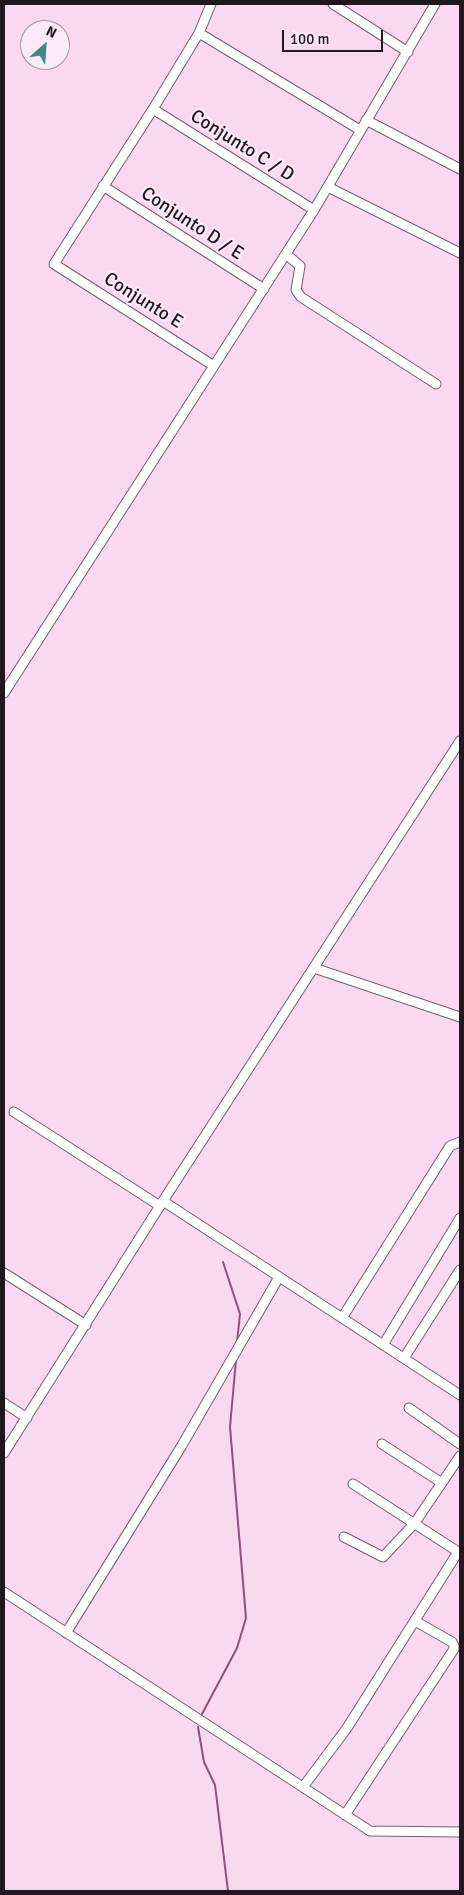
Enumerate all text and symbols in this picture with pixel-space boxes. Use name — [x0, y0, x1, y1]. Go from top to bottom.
north arrow — [20, 20, 70, 70]
scale bar — [284, 20, 385, 52]
text: N — [43, 22, 59, 42]
text: 100 m — [290, 30, 330, 48]
street label: Conjunto C / D — [186, 105, 298, 187]
street label: Conjunto D / E — [136, 182, 248, 266]
street label: Conjunto E — [99, 268, 187, 334]

